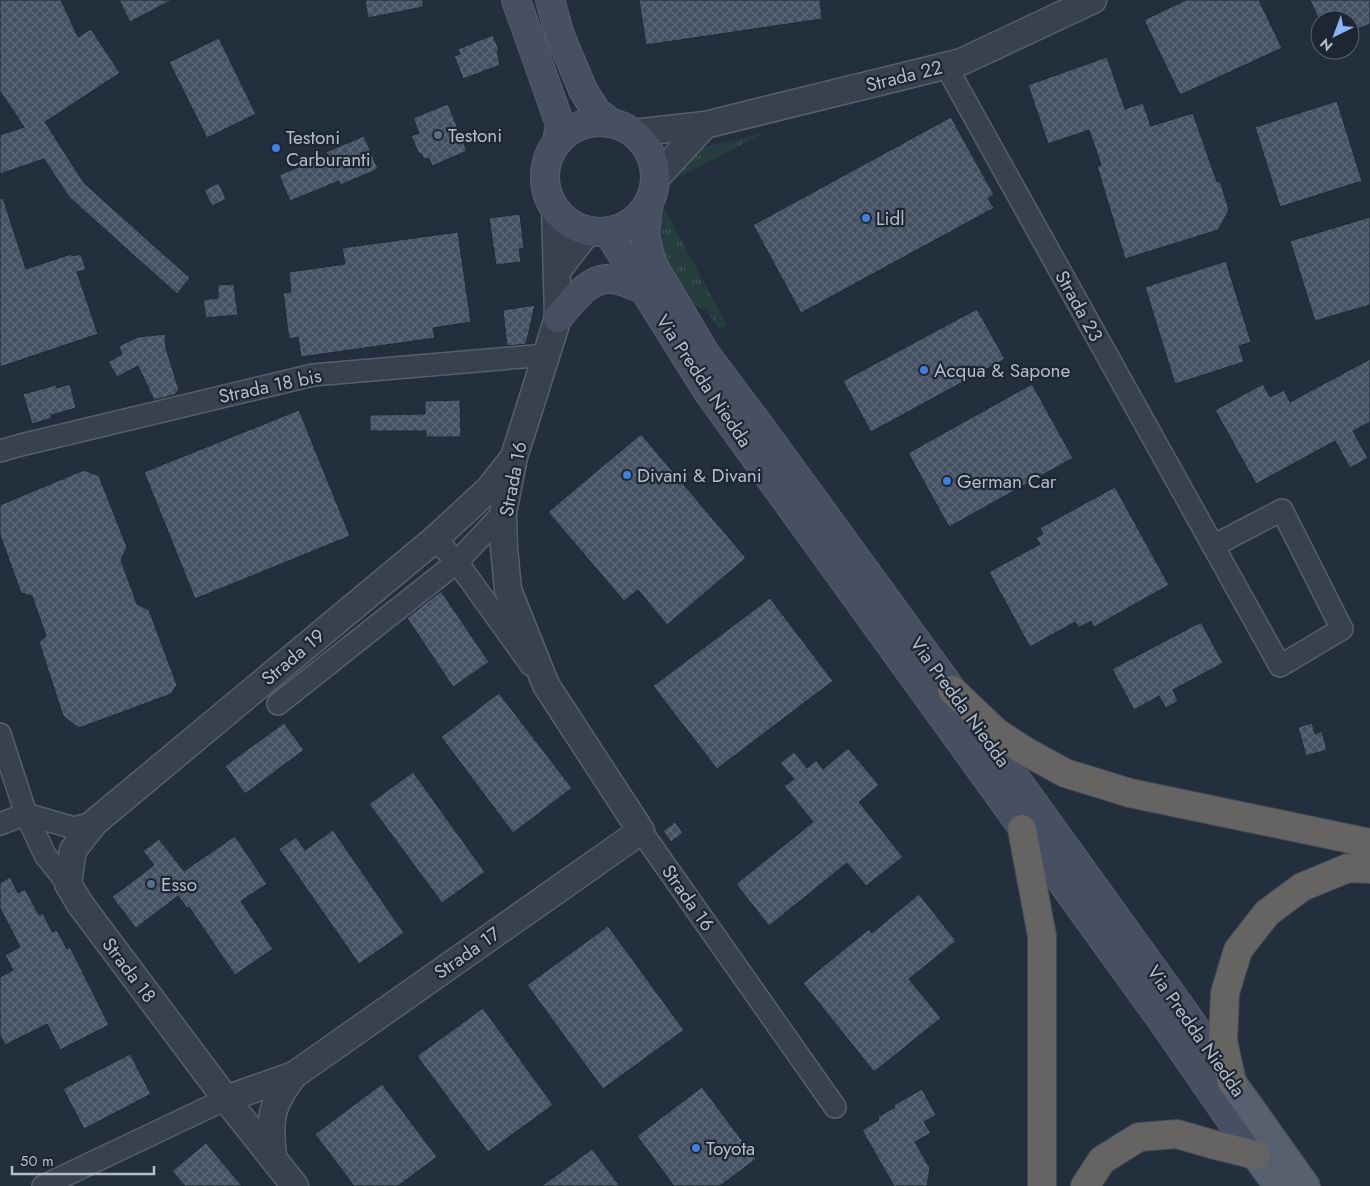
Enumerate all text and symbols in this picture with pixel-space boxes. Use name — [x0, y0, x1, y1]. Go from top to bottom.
north arrow — [1310, 10, 1360, 60]
text: N — [1315, 34, 1337, 56]
street label: Strada 22 — [863, 53, 945, 99]
place label: Testoni — [448, 122, 502, 149]
place label: Testoni Carburanti — [286, 124, 371, 173]
marker: Testoni — [432, 129, 444, 141]
marker: Testoni Carburanti — [270, 142, 282, 154]
place label: Lidl — [876, 205, 905, 232]
marker: Lidl — [860, 212, 872, 224]
street label: Strada 23 — [1048, 266, 1110, 346]
street label: Via Predda Niedda — [649, 309, 759, 453]
place label: Acqua & Sapone — [934, 357, 1071, 384]
street label: Strada 18 bis — [216, 362, 324, 410]
marker: Acqua & Sapone — [918, 364, 930, 376]
street label: Strada 16 — [493, 439, 533, 519]
place label: Divani & Divani — [637, 462, 762, 489]
place label: German Car — [957, 468, 1057, 495]
marker: Divani & Divani — [621, 469, 633, 481]
marker: German Car — [941, 475, 953, 487]
street label: Strada 19 — [255, 622, 331, 692]
street label: Via Predda Niedda — [903, 631, 1017, 773]
street label: Strada 16 — [655, 859, 721, 937]
place label: Esso — [161, 871, 197, 898]
marker: Esso — [145, 878, 157, 890]
street label: Strada 17 — [429, 920, 505, 986]
street label: Strada 18 — [96, 932, 162, 1008]
street label: Via Predda Niedda — [1140, 960, 1252, 1102]
place label: Toyota — [706, 1135, 755, 1162]
marker: Toyota — [690, 1142, 702, 1154]
scale bar — [12, 1144, 155, 1176]
text: 50 m — [20, 1150, 54, 1172]

